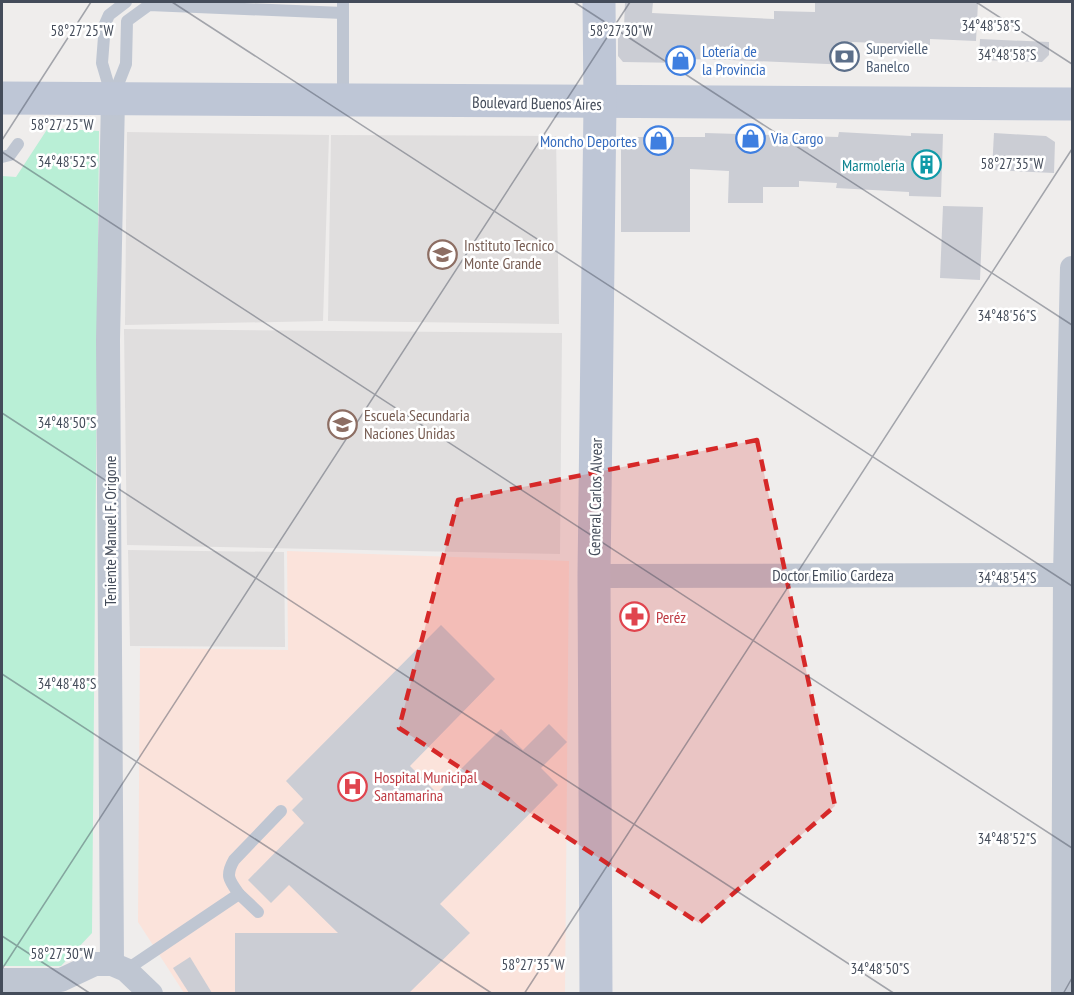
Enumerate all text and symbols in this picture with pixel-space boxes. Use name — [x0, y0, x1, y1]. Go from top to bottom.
text: 34°48'58"S — [961, 16, 1021, 35]
text: 58°27'25"W — [50, 21, 114, 40]
text: 58°27'30"W — [589, 21, 653, 40]
place label: Supervielle Banelco — [866, 38, 928, 76]
place label: Lotería de la Provincia — [702, 41, 766, 79]
bank icon: Supervielle Banelco — [829, 41, 861, 73]
shop icon: Lotería de la Provincia — [665, 44, 697, 76]
text: 34°48'58"S — [977, 45, 1037, 64]
street label: Boulevard Buenos Aires — [472, 92, 602, 114]
text: 58°27'25"W — [30, 115, 94, 134]
shop icon: Via Cargo — [734, 122, 766, 154]
shop icon: Moncho Deportes — [642, 125, 674, 157]
place label: Via Cargo — [770, 128, 823, 148]
place label: Moncho Deportes — [540, 131, 637, 151]
building icon: Marmoleria — [910, 149, 942, 181]
text: 34°48'52"S — [37, 152, 97, 171]
text: 58°27'35"W — [980, 154, 1044, 173]
place label: Marmoleria — [842, 155, 905, 175]
place label: Instituto Tecnico Monte Grande — [464, 235, 554, 273]
school or university icon: Instituto Tecnico Monte Grande — [427, 238, 459, 270]
text: 34°48'56"S — [977, 306, 1037, 325]
place label: Escuela Secundaria Naciones Unidas — [364, 405, 470, 443]
school or university icon: Escuela Secundaria Naciones Unidas — [327, 408, 359, 440]
text: 34°48'50"S — [37, 413, 97, 432]
street label: General Carlos Alvear — [584, 437, 606, 556]
street label: Teniente Manuel F. Origone — [100, 456, 120, 606]
street label: Doctor Emilio Cardeza — [772, 565, 894, 585]
text: 34°48'54"S — [977, 568, 1037, 587]
pharmacy icon: Peréz — [619, 601, 651, 633]
place label: Peréz — [656, 607, 686, 627]
text: 34°48'48"S — [37, 674, 97, 693]
place label: Hospital Municipal Santamarina — [374, 767, 477, 805]
hospital icon: Hospital Municipal Santamarina — [337, 770, 369, 802]
text: 34°48'52"S — [977, 829, 1037, 848]
text: 58°27'30"W — [30, 944, 94, 963]
text: 58°27'35"W — [501, 955, 565, 974]
text: 34°48'50"S — [850, 959, 910, 978]

